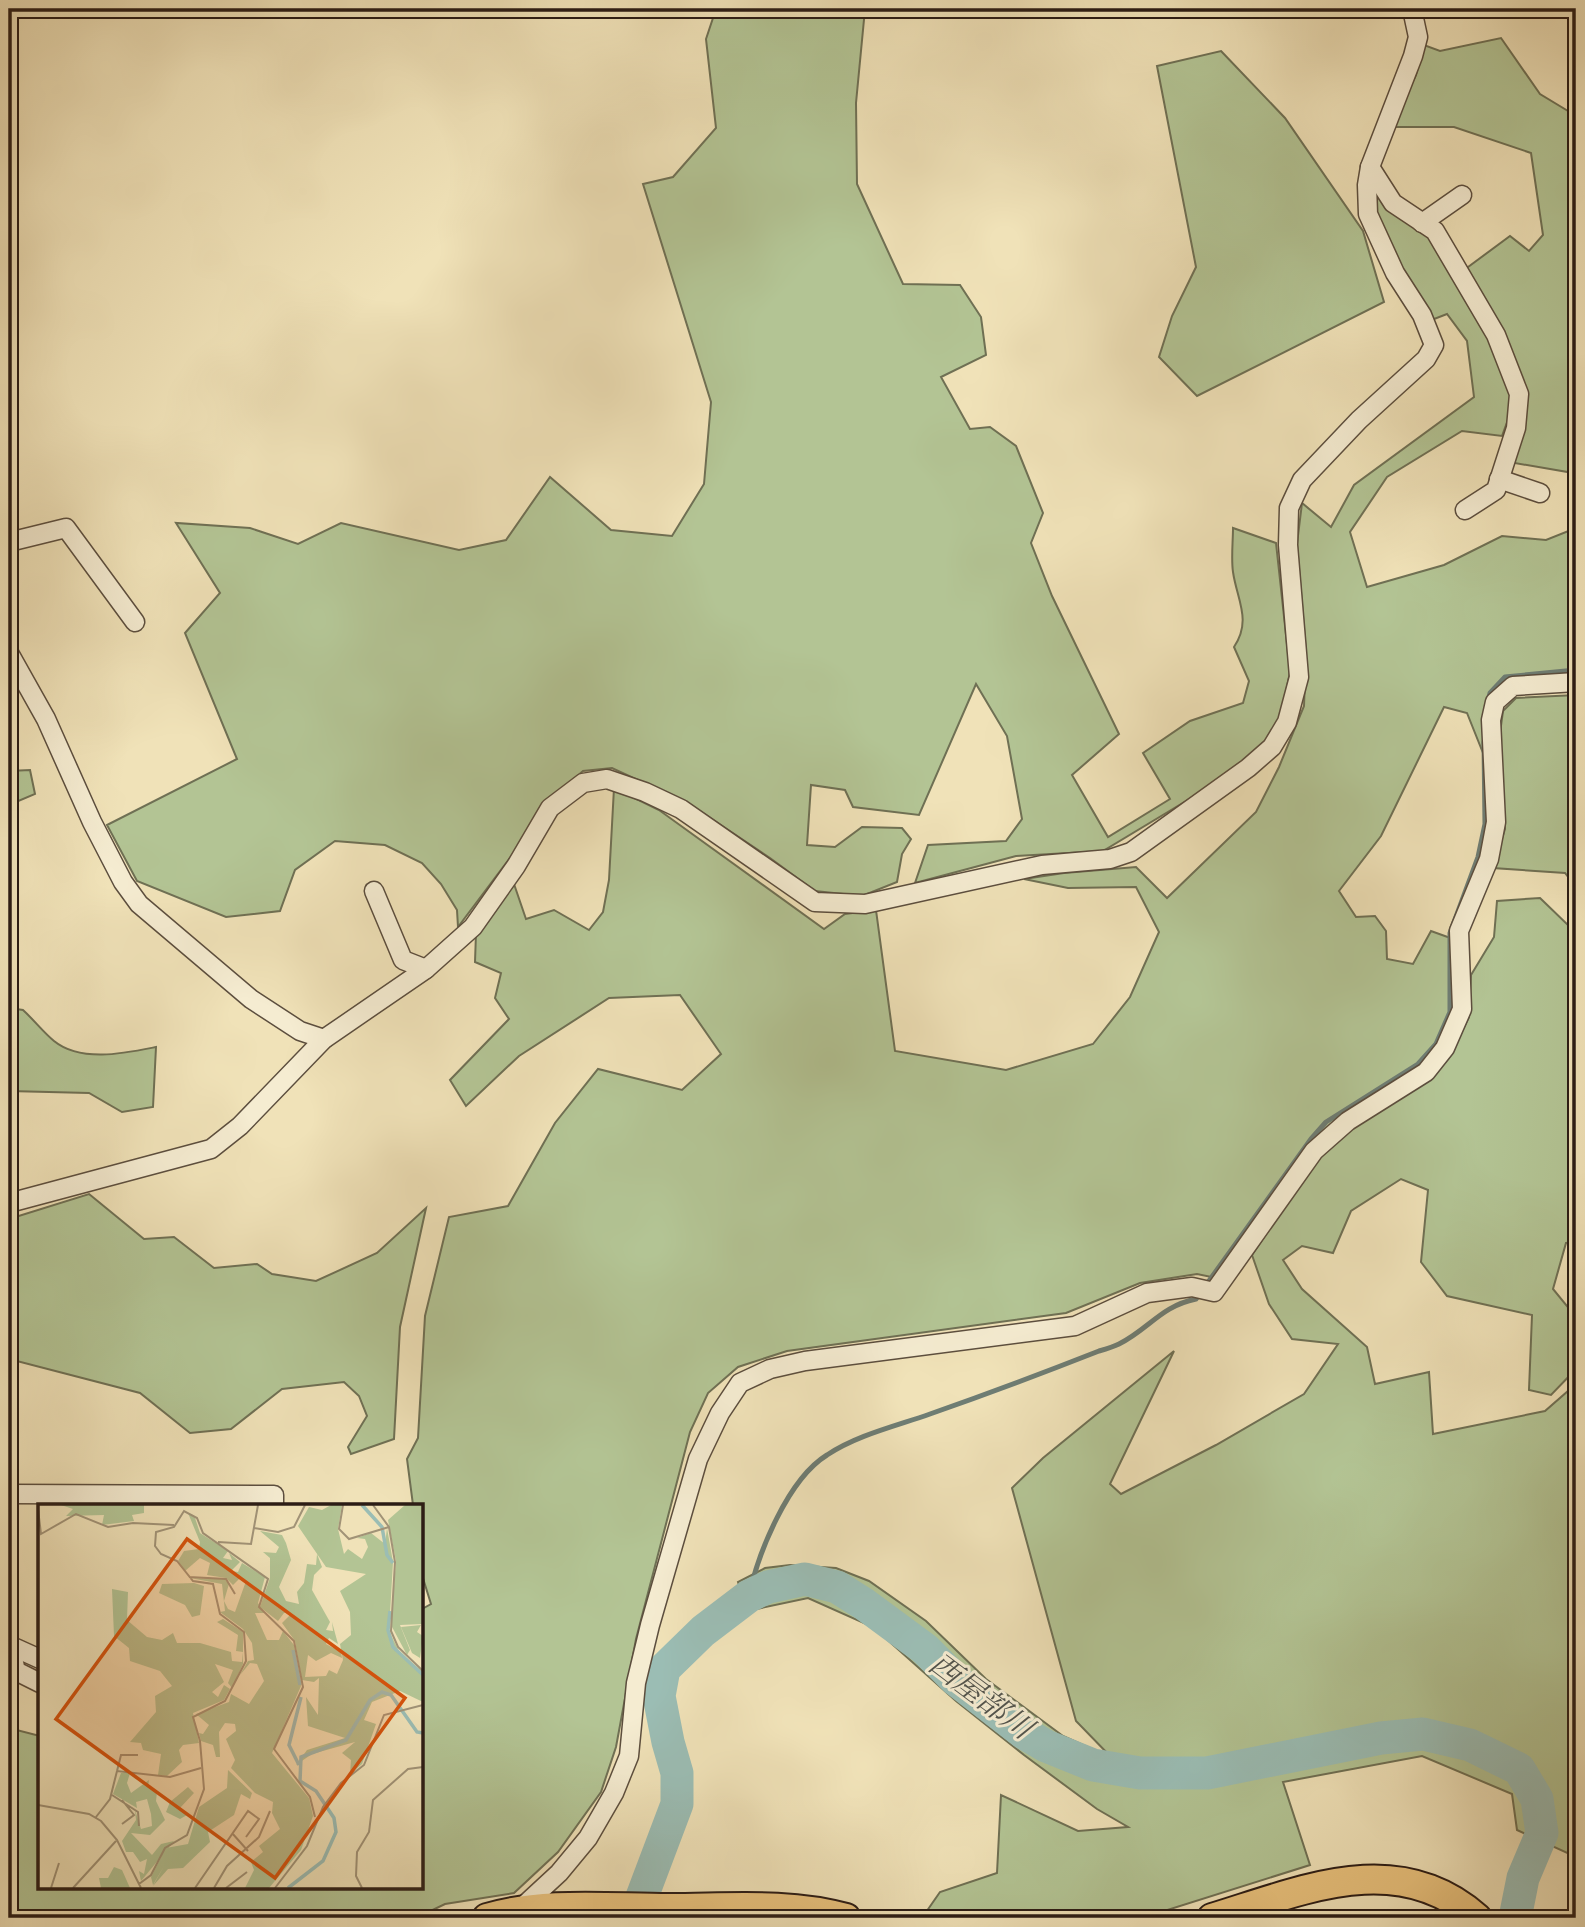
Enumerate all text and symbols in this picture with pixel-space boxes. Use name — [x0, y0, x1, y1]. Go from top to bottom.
inset map — [38, 1504, 424, 1888]
water label: 西屋部川 — [921, 1644, 1043, 1750]

